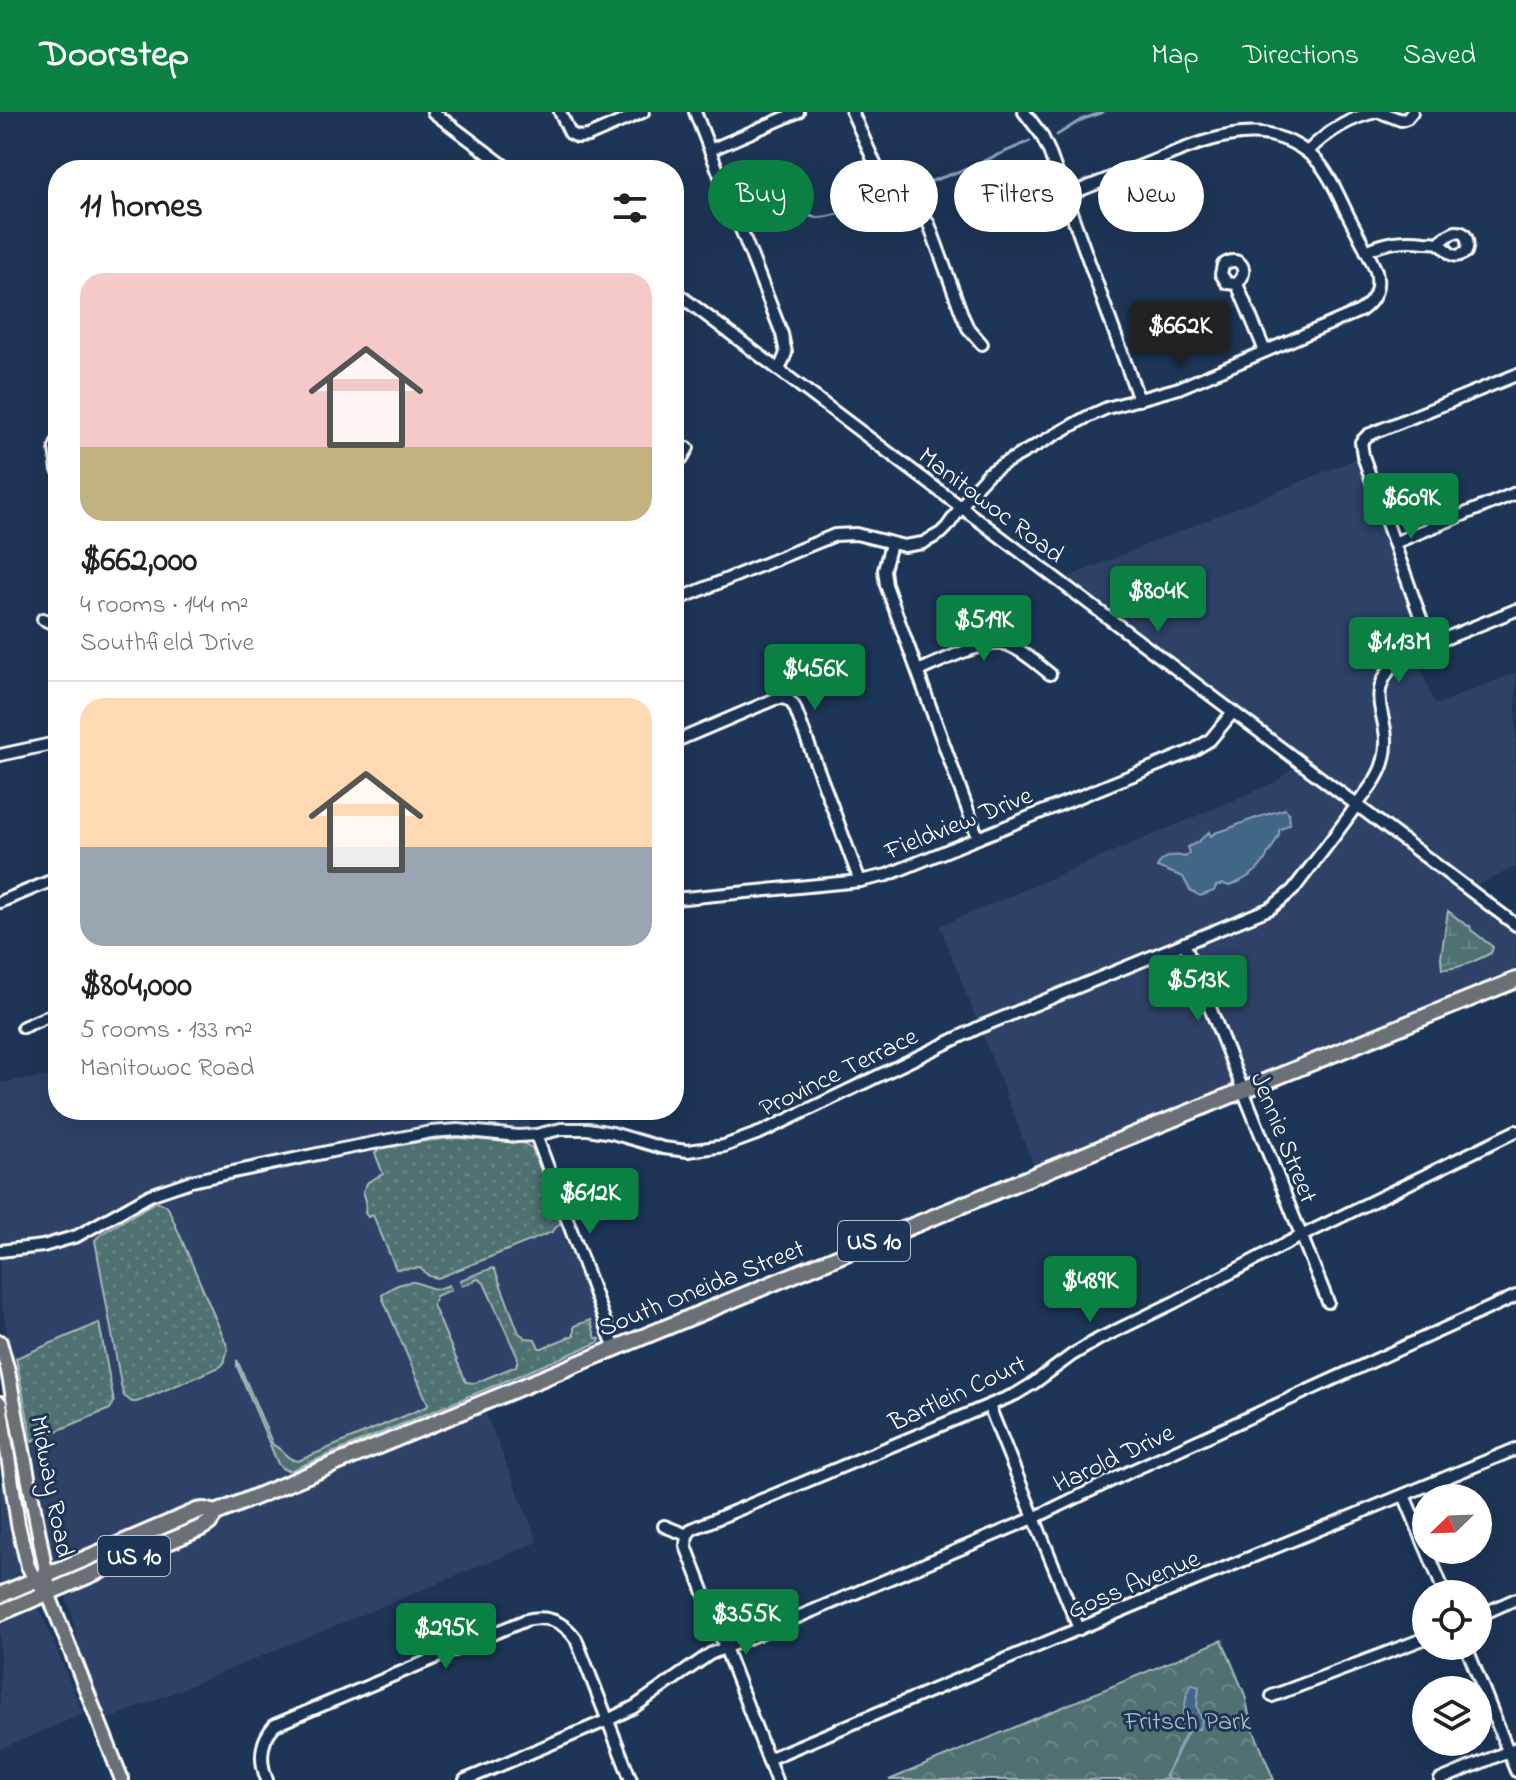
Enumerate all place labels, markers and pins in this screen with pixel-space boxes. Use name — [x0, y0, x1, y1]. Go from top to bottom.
pin: $662K — [1124, 301, 1236, 369]
pin: $609K — [1355, 473, 1467, 541]
pin: $804K — [1102, 566, 1214, 634]
pin: $519K — [928, 595, 1040, 663]
pin: $1.13M — [1334, 617, 1464, 685]
pin: $456K — [759, 644, 871, 712]
pin: $513K — [1142, 955, 1254, 1023]
pin: $612K — [534, 1168, 646, 1236]
pin: $489K — [1034, 1256, 1146, 1324]
pin: $355K — [690, 1589, 802, 1657]
pin: $295K — [390, 1603, 502, 1671]

